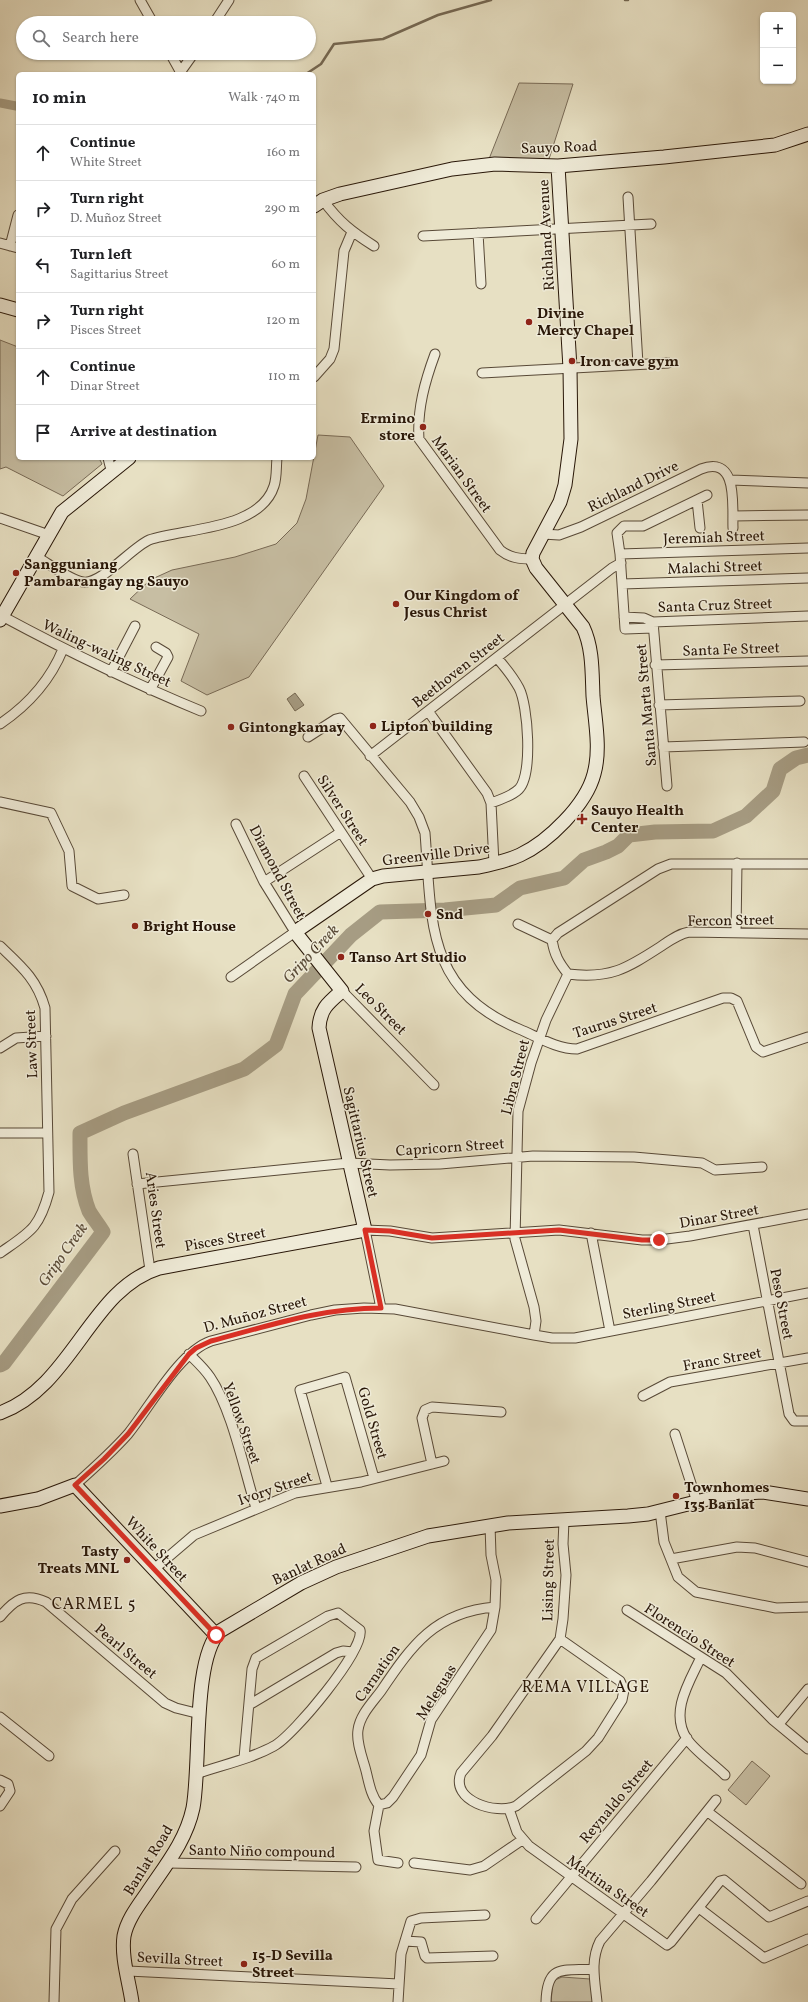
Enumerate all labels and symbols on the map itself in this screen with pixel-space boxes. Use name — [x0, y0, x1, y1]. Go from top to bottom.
street label: Sauyo Road — [520, 137, 598, 160]
street label: Richland Avenue — [534, 179, 561, 291]
place label: Divine Mercy Chapel — [537, 304, 634, 342]
marker: Divine Mercy Chapel — [524, 317, 534, 327]
place label: Iron cave gym — [580, 352, 679, 373]
marker: Iron cave gym — [567, 356, 577, 366]
place label: Ermino store — [360, 409, 415, 447]
marker: Ermino store — [418, 422, 428, 432]
street label: Marian Street — [426, 432, 496, 518]
street label: Richland Drive — [585, 456, 683, 518]
street label: Jeremiah Street — [663, 526, 765, 551]
place label: Sangguniang Pambarangay ng Sauyo — [24, 555, 189, 593]
street label: Malachi Street — [667, 556, 763, 581]
marker: Sangguniang Pambarangay ng Sauyo — [11, 568, 21, 578]
place label: Our Kingdom of Jesus Christ — [403, 586, 519, 624]
street label: Santa Cruz Street — [657, 594, 773, 619]
marker: Our Kingdom of Jesus Christ — [391, 599, 401, 609]
street label: Waling-waling Street — [39, 615, 174, 693]
street label: Beethoven Street — [408, 629, 509, 714]
street label: Santa Fe Street — [682, 638, 780, 663]
street label: Santa Marta Street — [632, 643, 663, 767]
place label: Lipton building — [381, 717, 493, 738]
place label: Gintongkamay — [239, 718, 345, 739]
marker: Lipton building — [368, 721, 378, 731]
marker: Gintongkamay — [226, 722, 236, 732]
street label: Silver Street — [311, 771, 373, 850]
place label: Sauyo Health Center — [591, 801, 684, 839]
marker: Sauyo Health Center — [576, 813, 588, 825]
street label: Diamond Street — [243, 822, 310, 924]
street label: Greenville Drive — [381, 838, 491, 872]
place label: Snd — [436, 905, 463, 926]
marker: Snd — [423, 909, 433, 919]
street label: Fercon Street — [687, 910, 775, 933]
place label: Bright House — [143, 917, 236, 938]
water label: Gripo Creek — [278, 920, 345, 989]
marker: Bright House — [130, 921, 140, 931]
place label: Tanso Art Studio — [349, 948, 467, 969]
marker: Tanso Art Studio — [336, 952, 346, 962]
street label: Leo Street — [349, 979, 411, 1041]
street label: Taurus Street — [571, 998, 660, 1045]
street label: Law Street — [21, 1009, 44, 1079]
street label: Libra Street — [497, 1037, 536, 1117]
street label: Sagittarius Street — [337, 1085, 383, 1200]
street label: Capricorn Street — [395, 1134, 505, 1163]
street label: Aries Street — [139, 1171, 170, 1250]
street label: Dinar Street — [678, 1200, 761, 1235]
water label: Gripo Creek — [34, 1218, 94, 1292]
street label: Pisces Street — [183, 1223, 268, 1258]
route end — [650, 1231, 668, 1249]
street label: Peso Street — [763, 1267, 798, 1342]
street label: Sterling Street — [621, 1287, 718, 1326]
street label: D. Muñoz Street — [201, 1292, 309, 1339]
street label: Franc Street — [681, 1343, 763, 1378]
street label: Yellow Street — [216, 1380, 265, 1467]
street label: Gold Street — [351, 1385, 392, 1462]
street label: Ivory Street — [236, 1467, 315, 1512]
place label: Townhomes 135 Banlat — [684, 1478, 770, 1516]
marker: Townhomes 135 Banlat — [671, 1491, 681, 1501]
street label: White Street — [120, 1513, 192, 1587]
street label: Lising Street — [538, 1538, 561, 1622]
street label: Banlat Road — [269, 1539, 350, 1592]
place label: Tasty Treats MNL — [37, 1542, 120, 1580]
marker: Tasty Treats MNL — [122, 1555, 132, 1565]
district label: CARMEL 5 — [52, 1594, 136, 1616]
street label: Florencio Street — [640, 1599, 739, 1674]
street label: Pearl Street — [89, 1620, 161, 1685]
route start — [207, 1626, 225, 1644]
street label: Carnation — [351, 1641, 406, 1707]
street label: Meleguas — [412, 1661, 463, 1725]
district label: REMA VILLAGE — [522, 1677, 650, 1699]
street label: Reynaldo Street — [575, 1755, 659, 1849]
street label: Banlat Road — [119, 1821, 179, 1900]
street label: Santo Niño compound — [188, 1841, 336, 1864]
street label: Martina Street — [562, 1851, 653, 1923]
place label: 15-D Sevilla Street — [252, 1946, 333, 1984]
street label: Sevilla Street — [136, 1948, 224, 1973]
marker: 15-D Sevilla Street — [239, 1959, 249, 1969]

